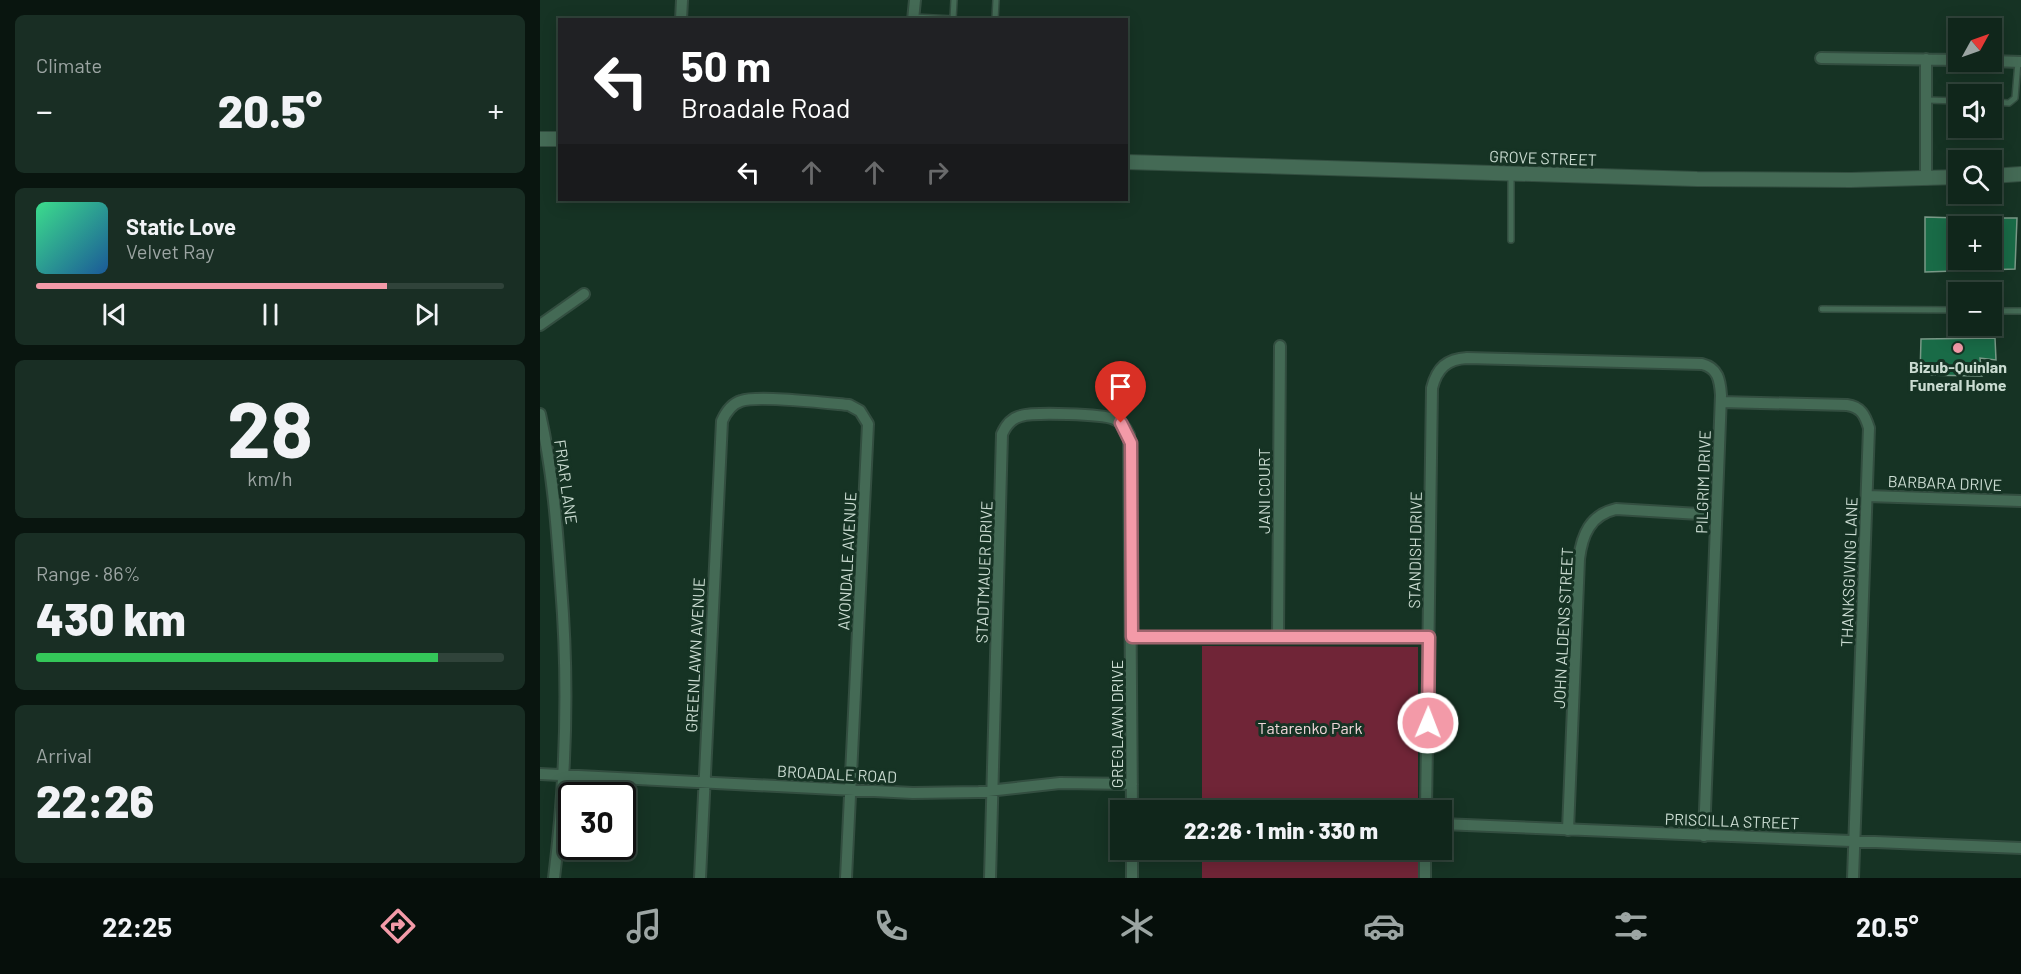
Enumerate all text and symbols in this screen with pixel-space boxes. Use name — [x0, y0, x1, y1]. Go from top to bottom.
north arrow — [1948, 18, 2002, 72]
map controls — [1948, 18, 2002, 336]
text: 50 m — [681, 40, 771, 90]
icon: left — [582, 42, 660, 120]
text: Climate — [36, 53, 102, 77]
text: 20.5° — [218, 83, 322, 137]
button: sound — [1948, 84, 2002, 138]
text: − — [36, 90, 53, 130]
text: + — [488, 90, 504, 130]
text: Broadale Road — [681, 91, 850, 123]
street label: GROVE STREET — [1489, 146, 1597, 169]
button: search — [1948, 150, 2002, 204]
icon: left — [732, 156, 765, 189]
icon: ahead — [795, 156, 828, 189]
icon: ahead — [858, 156, 891, 189]
icon: right — [921, 156, 954, 189]
text: Static Love — [126, 213, 236, 239]
button: + — [1948, 216, 2002, 270]
text: Velvet Ray — [126, 239, 215, 263]
button: − — [1948, 282, 2002, 336]
icon: previous — [98, 298, 131, 331]
icon: pause — [254, 298, 287, 331]
icon: next — [410, 298, 443, 331]
marker: Bizub-Quinlan Funeral Home — [1951, 341, 1965, 355]
place label: Bizub-Quinlan Funeral Home — [1909, 357, 2007, 394]
pin — [1095, 361, 1146, 423]
icon: arrive — [1104, 370, 1137, 403]
text: 28 — [227, 380, 313, 474]
street label: PILGRIM DRIVE — [1691, 430, 1714, 534]
street label: FRIAR LANE — [551, 438, 582, 526]
street label: JANI COURT — [1254, 448, 1273, 534]
text: km/h — [247, 466, 293, 490]
street label: BARBARA DRIVE — [1887, 471, 2003, 494]
street label: AVONDALE AVENUE — [833, 491, 860, 631]
street label: STANDISH DRIVE — [1404, 491, 1425, 609]
street label: THANKSGIVING LANE — [1836, 497, 1861, 647]
street label: STADTMAUER DRIVE — [972, 500, 995, 644]
street label: JOHN ALDENS STREET — [1549, 547, 1576, 709]
text: Range · 86% — [36, 561, 140, 585]
street label: GREENLAWN AVENUE — [681, 577, 708, 733]
text: 430 km — [36, 591, 186, 645]
street label: GREGLAWN DRIVE — [1107, 660, 1126, 788]
position arrow — [1396, 691, 1460, 755]
park label: Tatarenko Park — [1258, 718, 1362, 737]
text: Arrival — [36, 743, 92, 767]
street label: BROADALE ROAD — [777, 761, 897, 786]
text: 22:26 — [36, 773, 154, 827]
speed limit sign: 30 — [558, 782, 636, 860]
street label: PRISCILLA STREET — [1664, 809, 1800, 832]
text: 22:26 · 1 min · 330 m — [1184, 817, 1378, 843]
icon: directions — [377, 905, 419, 947]
icon: music — [623, 905, 665, 947]
icon: phone — [870, 905, 912, 947]
icon: climate — [1116, 905, 1158, 947]
icon: car — [1363, 905, 1405, 947]
icon: filters — [1610, 905, 1652, 947]
text: 22:25 — [102, 910, 172, 942]
text: 20.5° — [1856, 910, 1919, 942]

